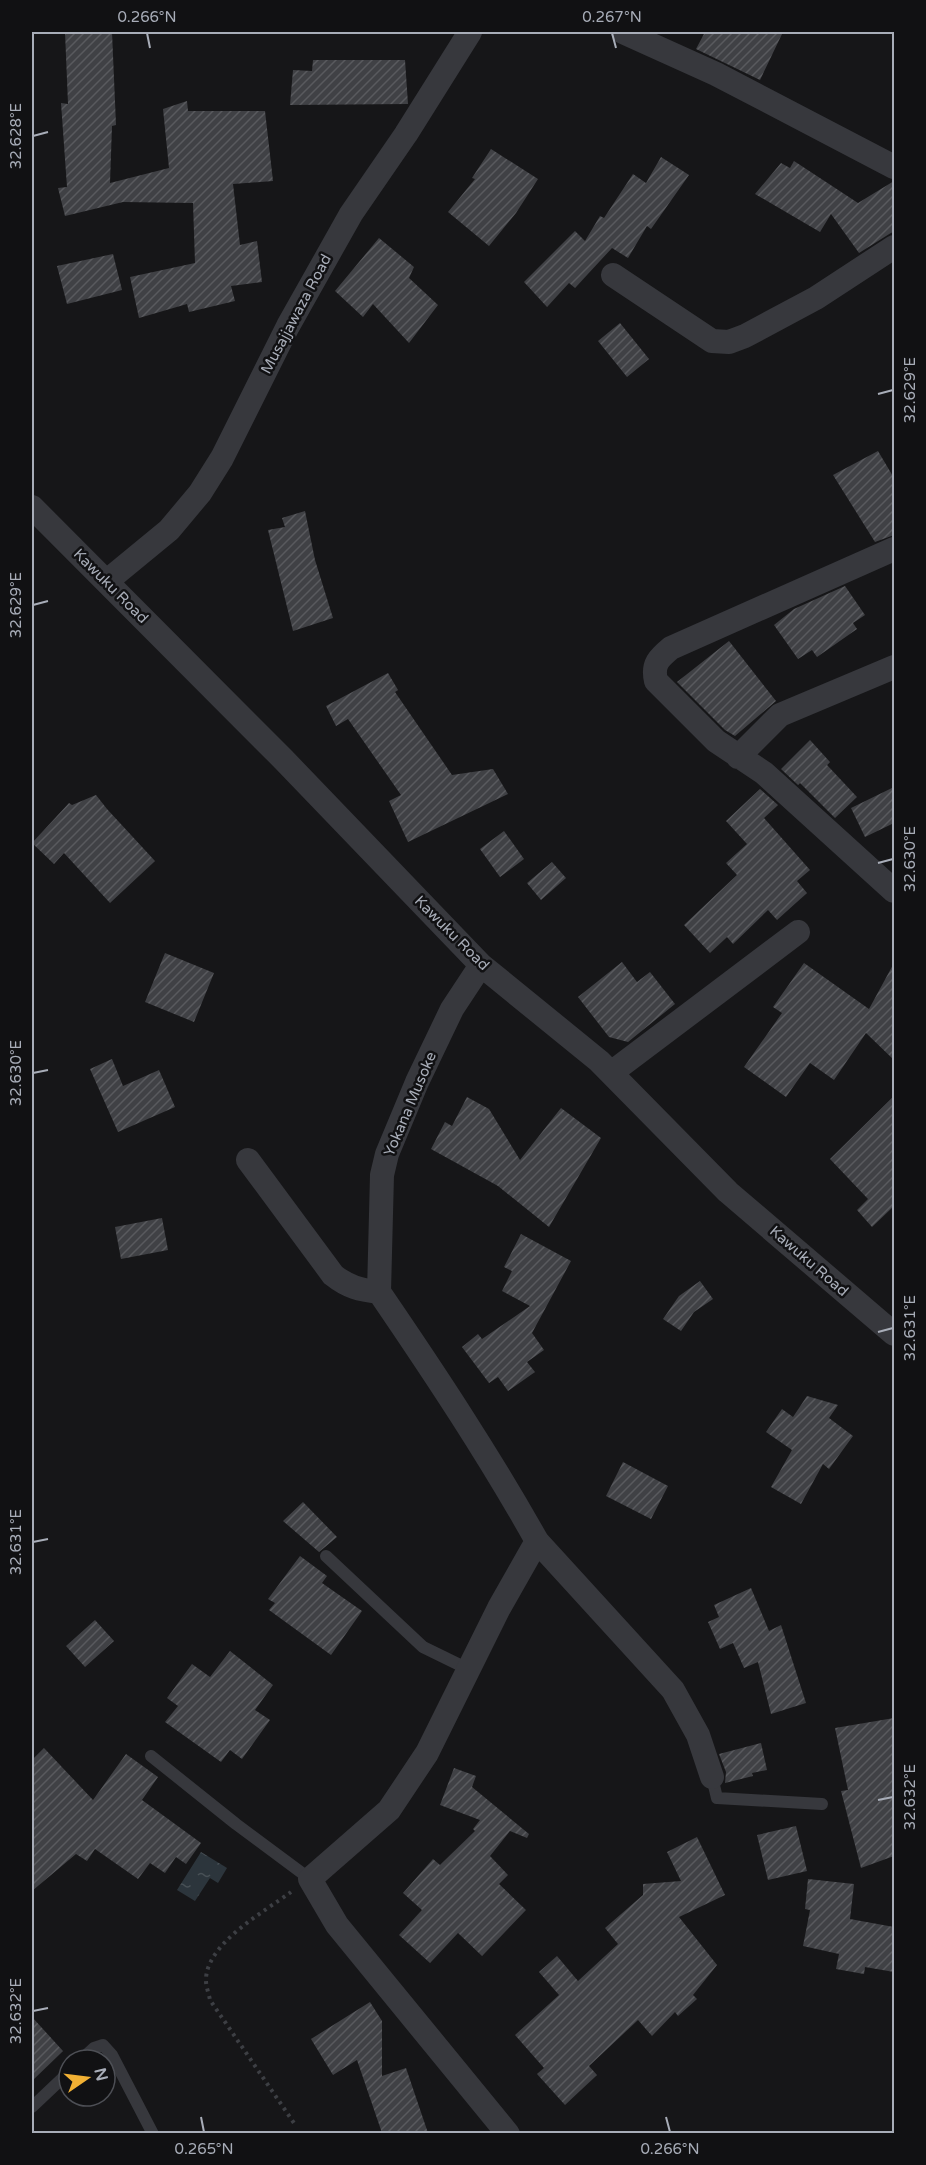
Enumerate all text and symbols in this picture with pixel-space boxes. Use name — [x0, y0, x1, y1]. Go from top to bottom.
text: 0.266°N — [117, 8, 177, 26]
text: 0.267°N — [582, 8, 642, 26]
text: 32.628°E — [7, 103, 25, 169]
street label: Musajjawaza Road — [257, 251, 335, 377]
text: 32.629°E — [901, 357, 919, 423]
street label: Kawuku Road — [70, 545, 152, 627]
text: 32.629°E — [7, 572, 25, 638]
text: 32.630°E — [901, 826, 919, 892]
street label: Kawuku Road — [411, 892, 493, 974]
text: 32.630°E — [7, 1040, 25, 1106]
street label: Yokana Musoke — [380, 1049, 440, 1159]
street label: Kawuku Road — [766, 1222, 852, 1300]
text: 32.631°E — [901, 1295, 919, 1361]
text: 32.631°E — [7, 1509, 25, 1575]
text: 32.632°E — [901, 1764, 919, 1830]
text: 32.632°E — [7, 1978, 25, 2044]
north arrow — [57, 2048, 117, 2108]
text: N — [89, 2066, 112, 2083]
text: 0.265°N — [175, 2140, 234, 2158]
text: 0.266°N — [640, 2140, 700, 2158]

